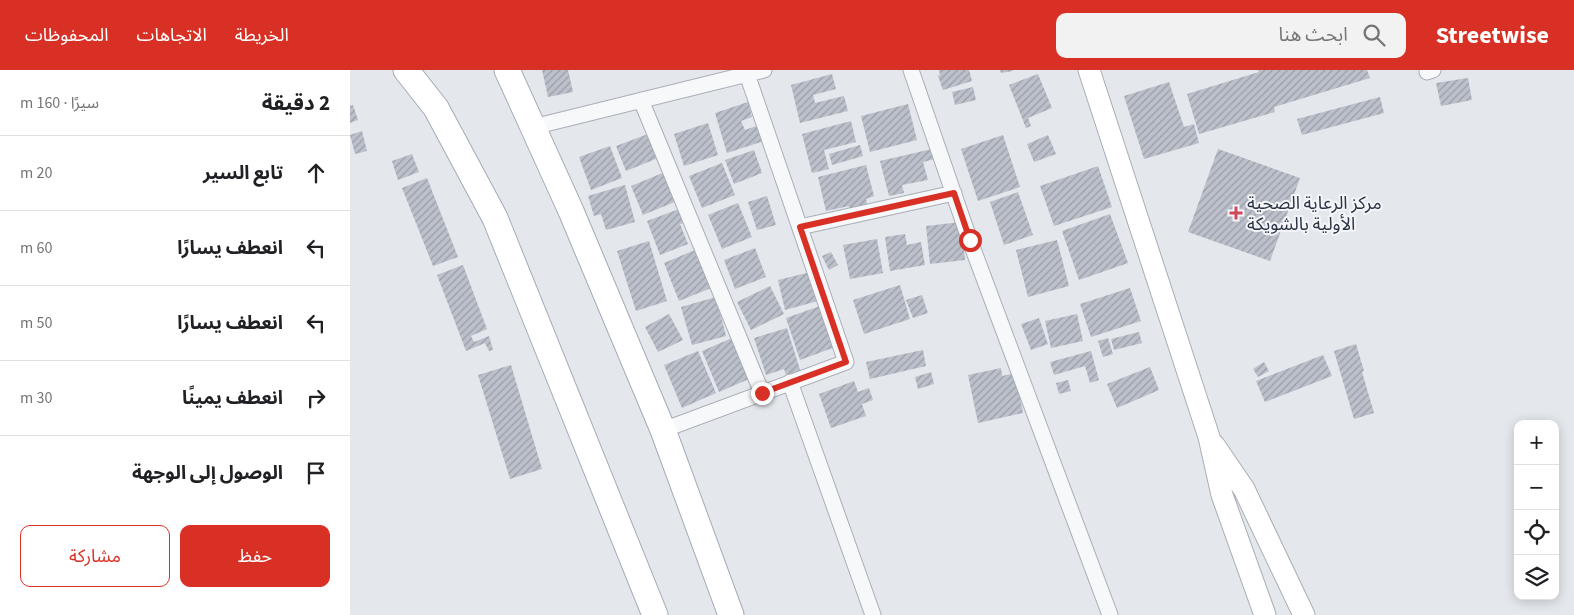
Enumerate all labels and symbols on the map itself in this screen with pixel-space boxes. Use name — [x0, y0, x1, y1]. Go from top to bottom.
place label: مركز الرعاية الصحية الأولية بالشويكة — [1247, 191, 1382, 237]
marker: مركز الرعاية الصحية الأولية بالشويكة — [1229, 206, 1243, 220]
route start — [959, 229, 982, 252]
route end — [751, 382, 774, 405]

